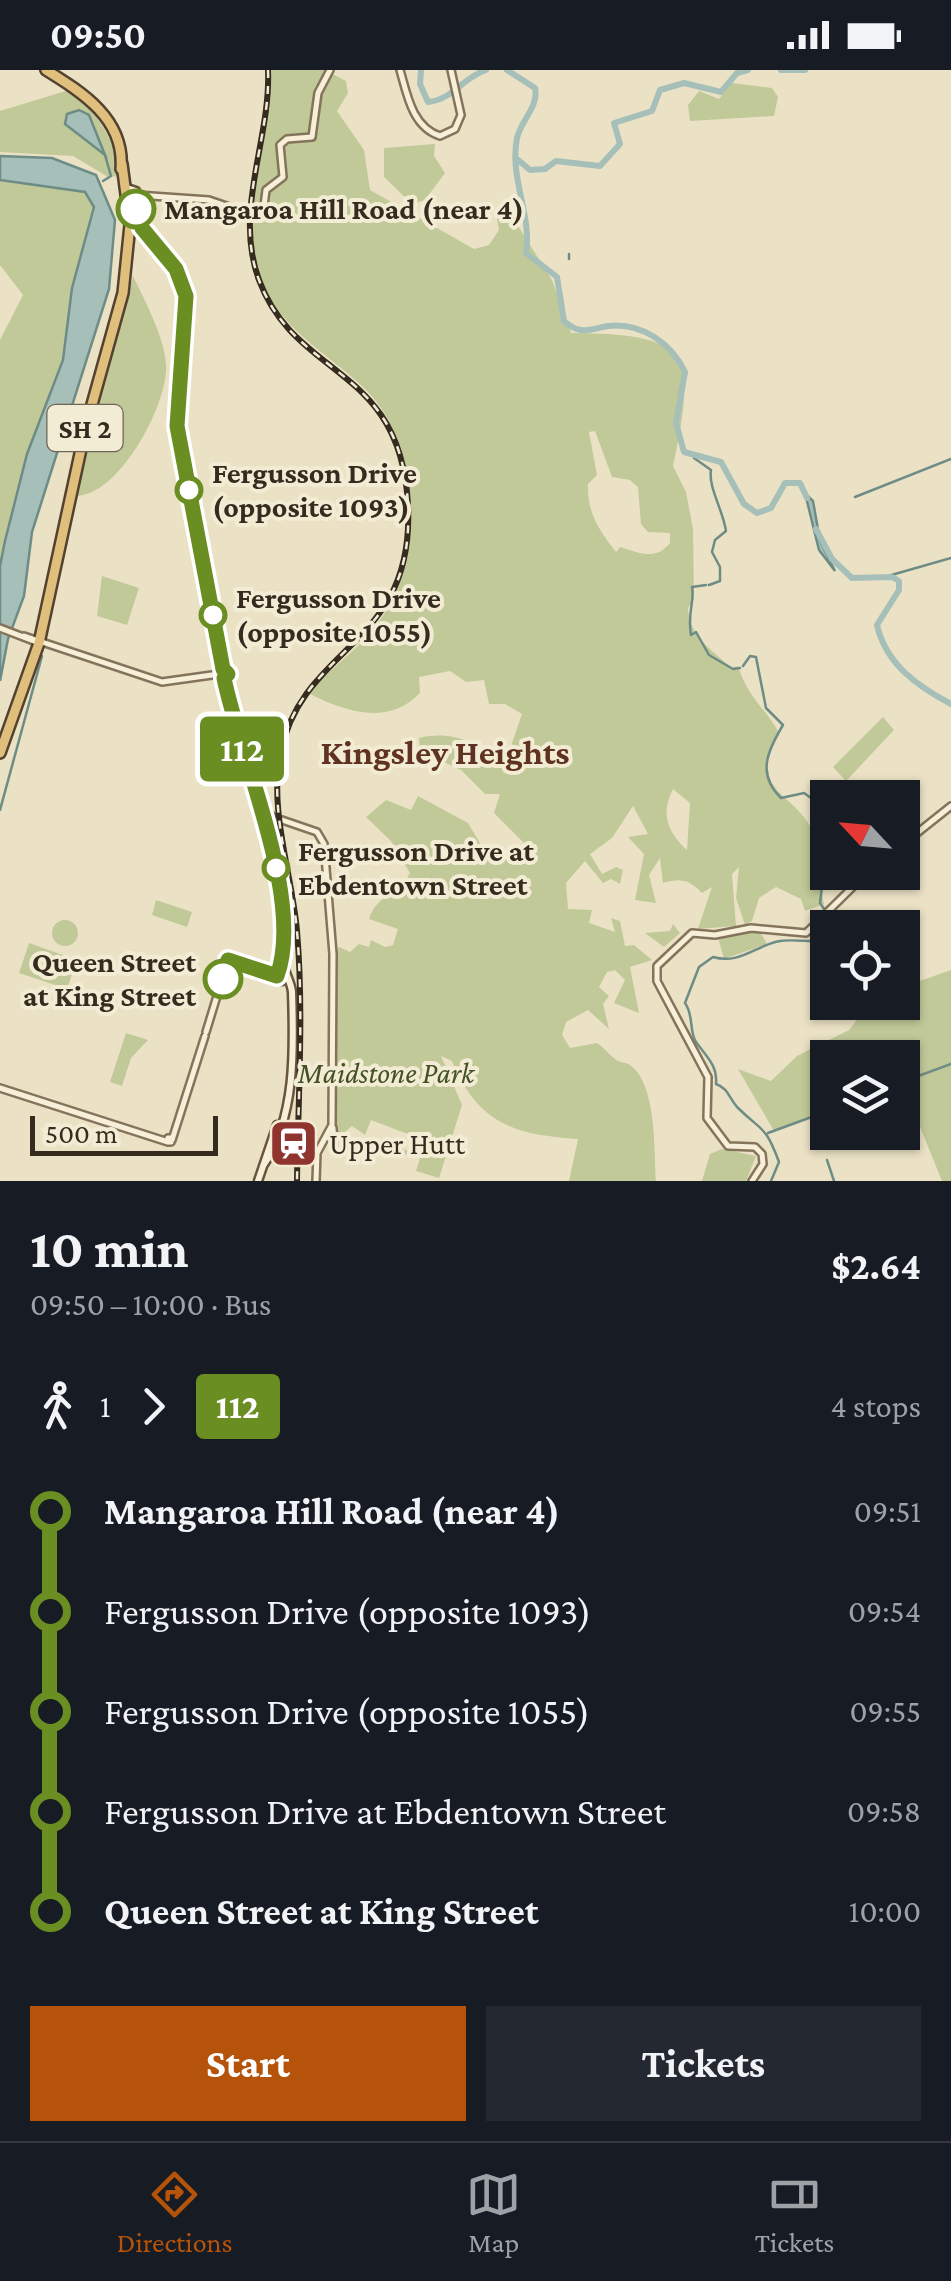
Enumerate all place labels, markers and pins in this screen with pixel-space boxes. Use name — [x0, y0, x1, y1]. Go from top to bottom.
marker: Mangaroa Hill Road (near 4) — [117, 190, 155, 228]
place label: Mangaroa Hill Road (near 4) — [164, 192, 524, 226]
place label: Fergusson Drive (opposite 1093) — [212, 456, 417, 524]
marker: Fergusson Drive (opposite 1093) — [176, 477, 202, 503]
place label: Fergusson Drive (opposite 1055) — [236, 581, 441, 649]
marker: Fergusson Drive (opposite 1055) — [200, 602, 226, 628]
place label: Fergusson Drive at Ebdentown Street — [298, 834, 534, 901]
marker: Fergusson Drive at Ebdentown Street — [263, 855, 289, 881]
place label: Queen Street at King Street — [23, 945, 196, 1012]
marker: Queen Street at King Street — [204, 960, 242, 998]
station icon: Upper Hutt — [268, 1118, 320, 1170]
place label: Upper Hutt — [329, 1127, 466, 1161]

